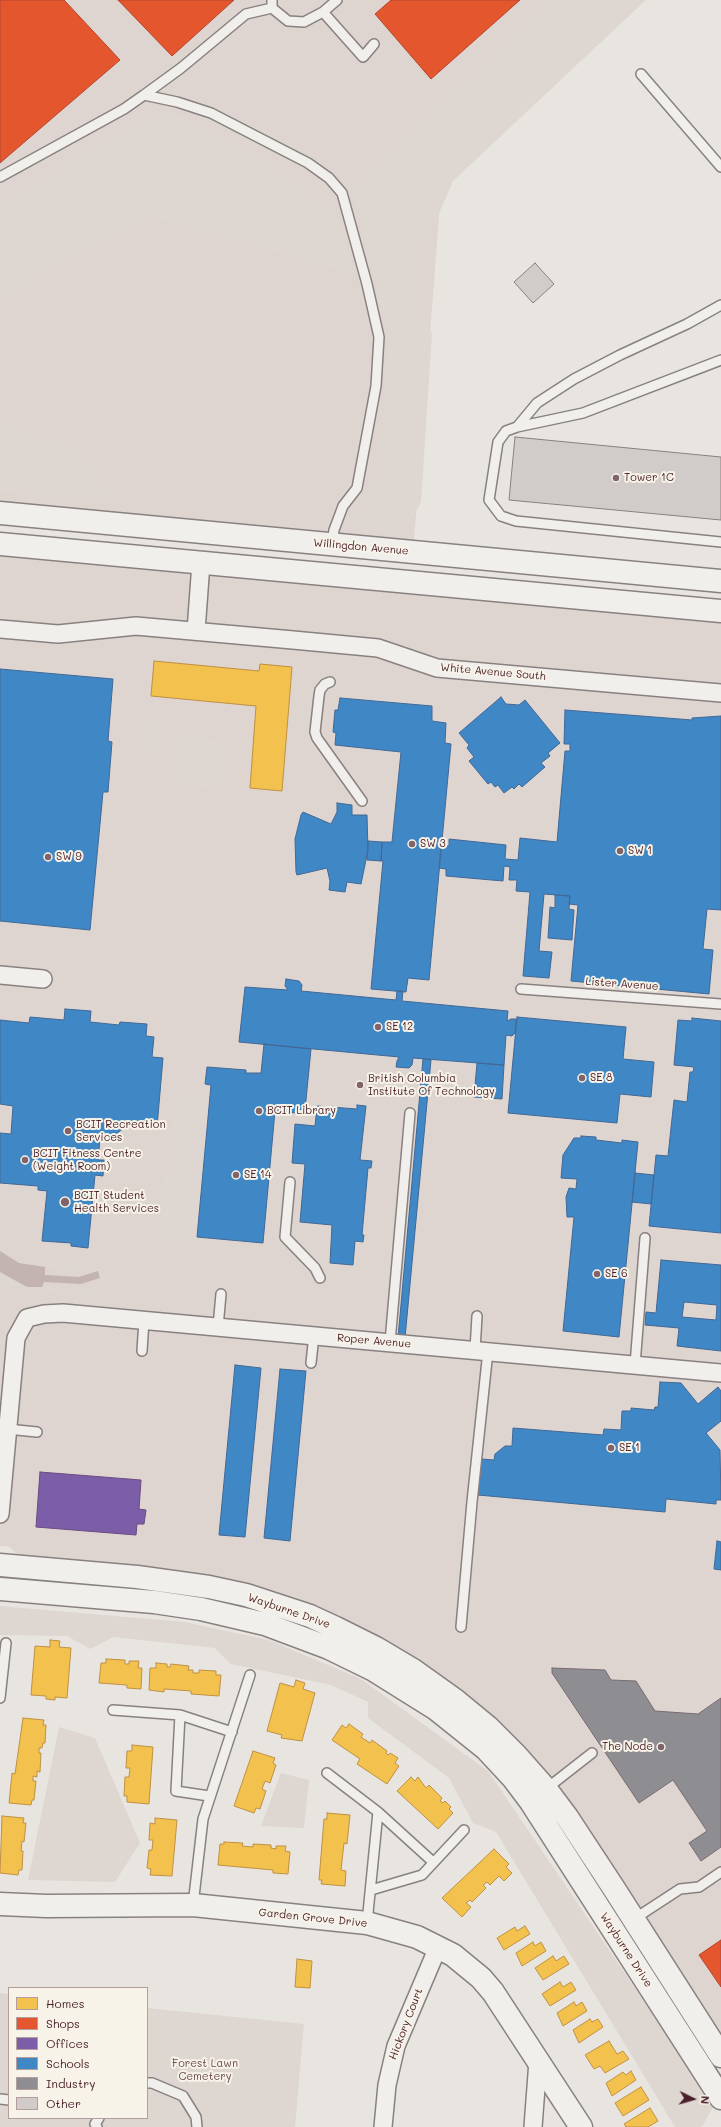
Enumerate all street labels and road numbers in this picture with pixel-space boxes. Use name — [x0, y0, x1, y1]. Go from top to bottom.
street label: Willingdon Avenue — [313, 536, 409, 558]
street label: White Avenue South — [440, 661, 546, 683]
street label: Lister Avenue — [585, 975, 659, 993]
street label: Roper Avenue — [336, 1331, 412, 1351]
street label: Wayburne Drive — [246, 1591, 332, 1631]
street label: Garden Grove Drive — [258, 1906, 368, 1930]
street label: Wayburne Drive — [597, 1910, 655, 1990]
street label: Hickory Court — [386, 1986, 426, 2062]

